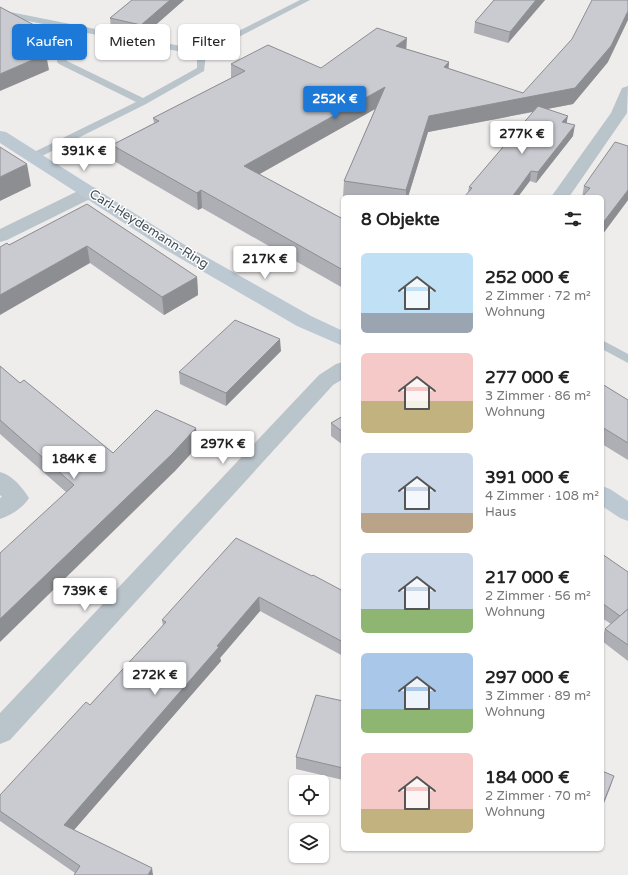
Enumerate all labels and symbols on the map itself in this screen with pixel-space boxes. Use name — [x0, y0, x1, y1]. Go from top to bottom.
pin: 252K € — [302, 86, 368, 120]
pin: 277K € — [489, 121, 555, 155]
pin: 391K € — [51, 138, 117, 172]
street label: Carl-Heydemann-Ring — [86, 186, 212, 272]
pin: 217K € — [232, 246, 298, 280]
pin: 297K € — [190, 431, 256, 465]
pin: 184K € — [41, 446, 107, 480]
pin: 739K € — [52, 578, 118, 612]
pin: 272K € — [122, 662, 188, 696]

